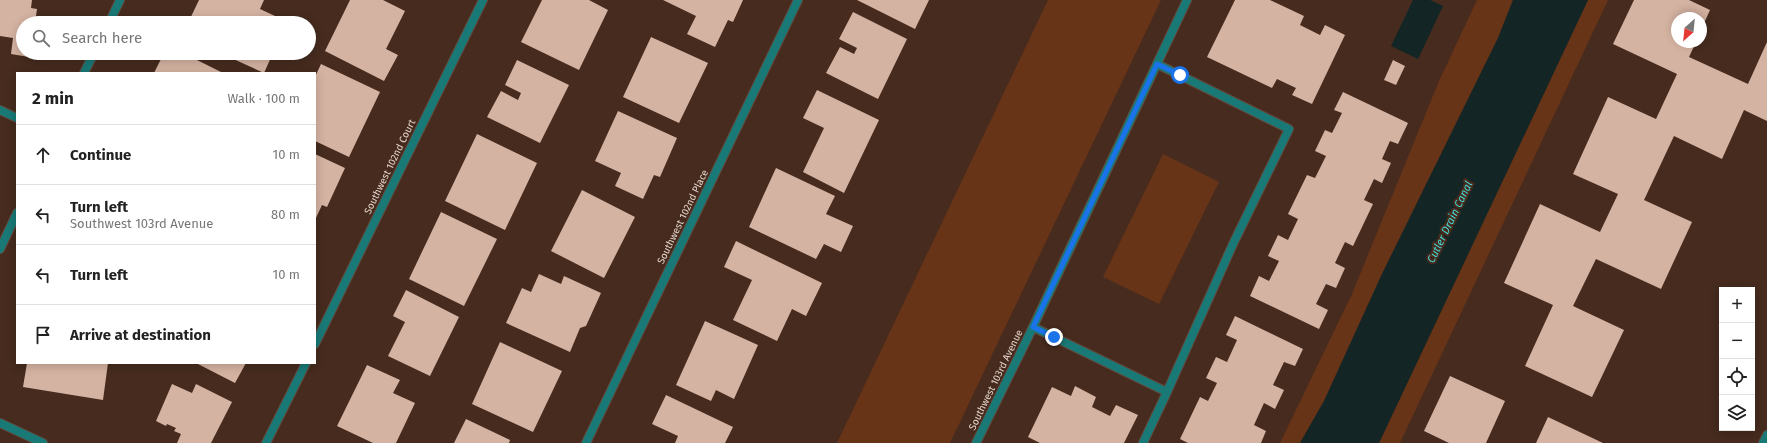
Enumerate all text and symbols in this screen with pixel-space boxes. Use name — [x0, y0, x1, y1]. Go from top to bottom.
north arrow — [1671, 12, 1707, 48]
search box — [16, 16, 316, 60]
icon: search — [30, 27, 52, 49]
text: Search here — [62, 29, 142, 47]
route start — [1171, 66, 1189, 84]
text: 2 min — [32, 88, 74, 109]
text: Walk · 100 m — [228, 91, 300, 106]
street label: Southwest 102nd Court — [362, 117, 418, 216]
icon: ahead — [32, 144, 54, 166]
text: Continue — [70, 146, 131, 164]
text: 10 m — [273, 147, 300, 162]
street label: Southwest 102nd Place — [655, 168, 711, 266]
water label: Cutler Drain Canal — [1425, 179, 1475, 265]
text: Turn left — [70, 198, 128, 216]
icon: left — [32, 204, 54, 226]
text: 80 m — [271, 207, 300, 222]
text: Southwest 103rd Avenue — [70, 216, 213, 231]
icon: left — [32, 264, 54, 286]
text: Turn left — [70, 266, 128, 284]
text: 10 m — [273, 267, 300, 282]
map controls — [1719, 287, 1755, 431]
button: + — [1719, 287, 1755, 323]
button: − — [1719, 323, 1755, 359]
icon: arrive — [32, 324, 54, 346]
text: Arrive at destination — [70, 326, 211, 344]
street label: Southwest 103rd Avenue — [966, 328, 1026, 432]
route end — [1045, 328, 1063, 346]
button: locate — [1719, 359, 1755, 395]
button: layers — [1719, 395, 1755, 431]

